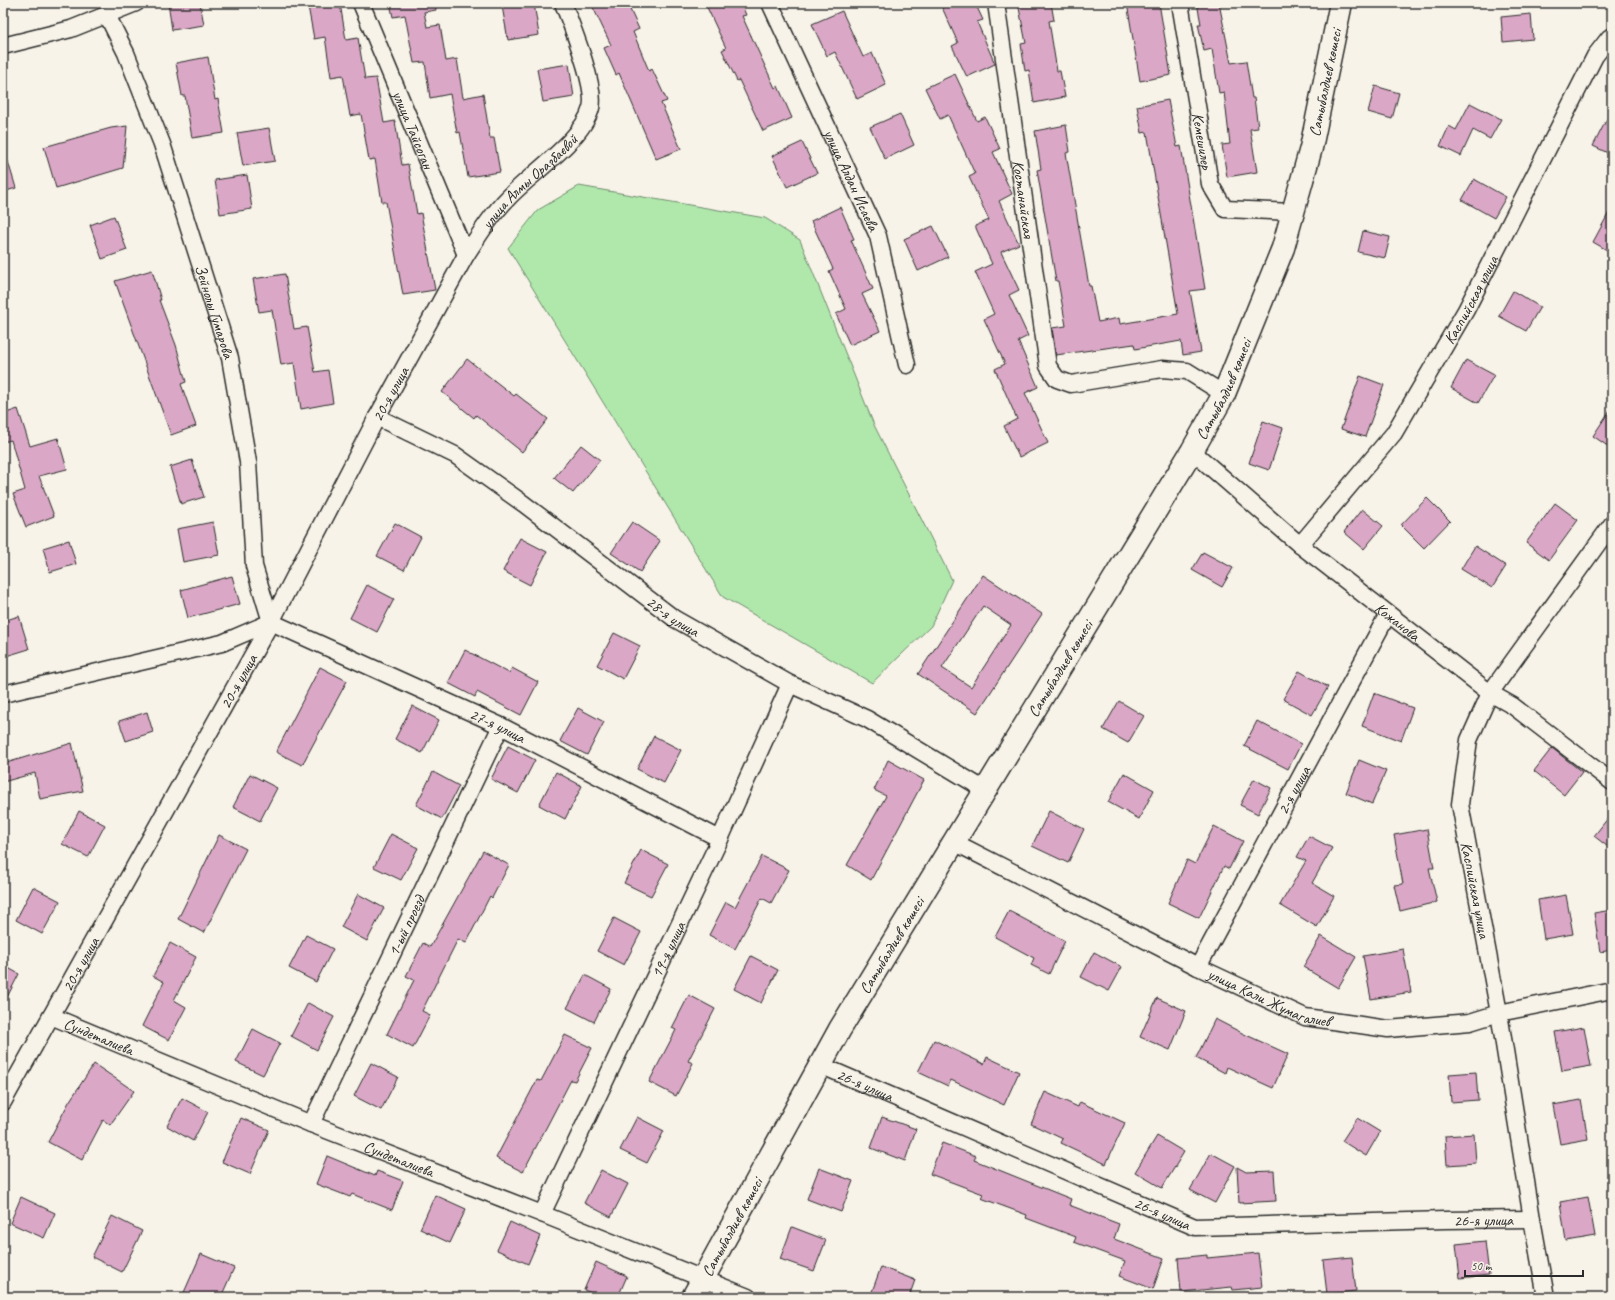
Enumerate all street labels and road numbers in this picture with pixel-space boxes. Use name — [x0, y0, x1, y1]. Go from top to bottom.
street label: Сатыбалдиев көшесі — [1305, 25, 1347, 138]
street label: улица Тайсоган — [387, 87, 439, 173]
street label: Кемешилер — [1187, 111, 1217, 172]
street label: улица Алдан Исаева — [818, 125, 884, 235]
street label: улица Алмы Оразбаевой — [477, 129, 583, 234]
street label: Костанайская — [1008, 159, 1039, 240]
street label: Каспийская улица — [1439, 251, 1504, 348]
street label: Зейнолы Гумарова — [190, 262, 239, 362]
street label: Сатыбалдиев көшесі — [1191, 334, 1257, 443]
street label: 20-я улица — [368, 363, 414, 425]
street label: 28-я улица — [642, 592, 703, 642]
street label: Кожанова — [1370, 598, 1424, 646]
street label: Сатыбалдиев көшесі — [1023, 615, 1099, 721]
street label: 20-я улица — [216, 650, 263, 712]
street label: 27-я улица — [466, 704, 529, 748]
street label: 2-я улица — [1273, 762, 1316, 818]
street label: Каспийская улица — [1456, 840, 1494, 941]
street label: 1-ый проезд — [384, 891, 430, 959]
street label: Сатыбалдиев көшесі — [855, 892, 930, 998]
street label: 19-я улица — [647, 918, 691, 981]
street label: 20-я улица — [58, 933, 105, 995]
street label: улица Кали Жумагалиев — [1204, 964, 1335, 1032]
street label: Сундеталиева — [61, 1014, 138, 1061]
street label: 26-я улица — [833, 1064, 897, 1107]
street label: Сундеталиева — [361, 1137, 438, 1182]
street label: Сатыбалдиев көшесі — [697, 1173, 768, 1280]
street label: 26-я улица — [1131, 1193, 1194, 1235]
street label: 26-я улица — [1454, 1210, 1514, 1231]

